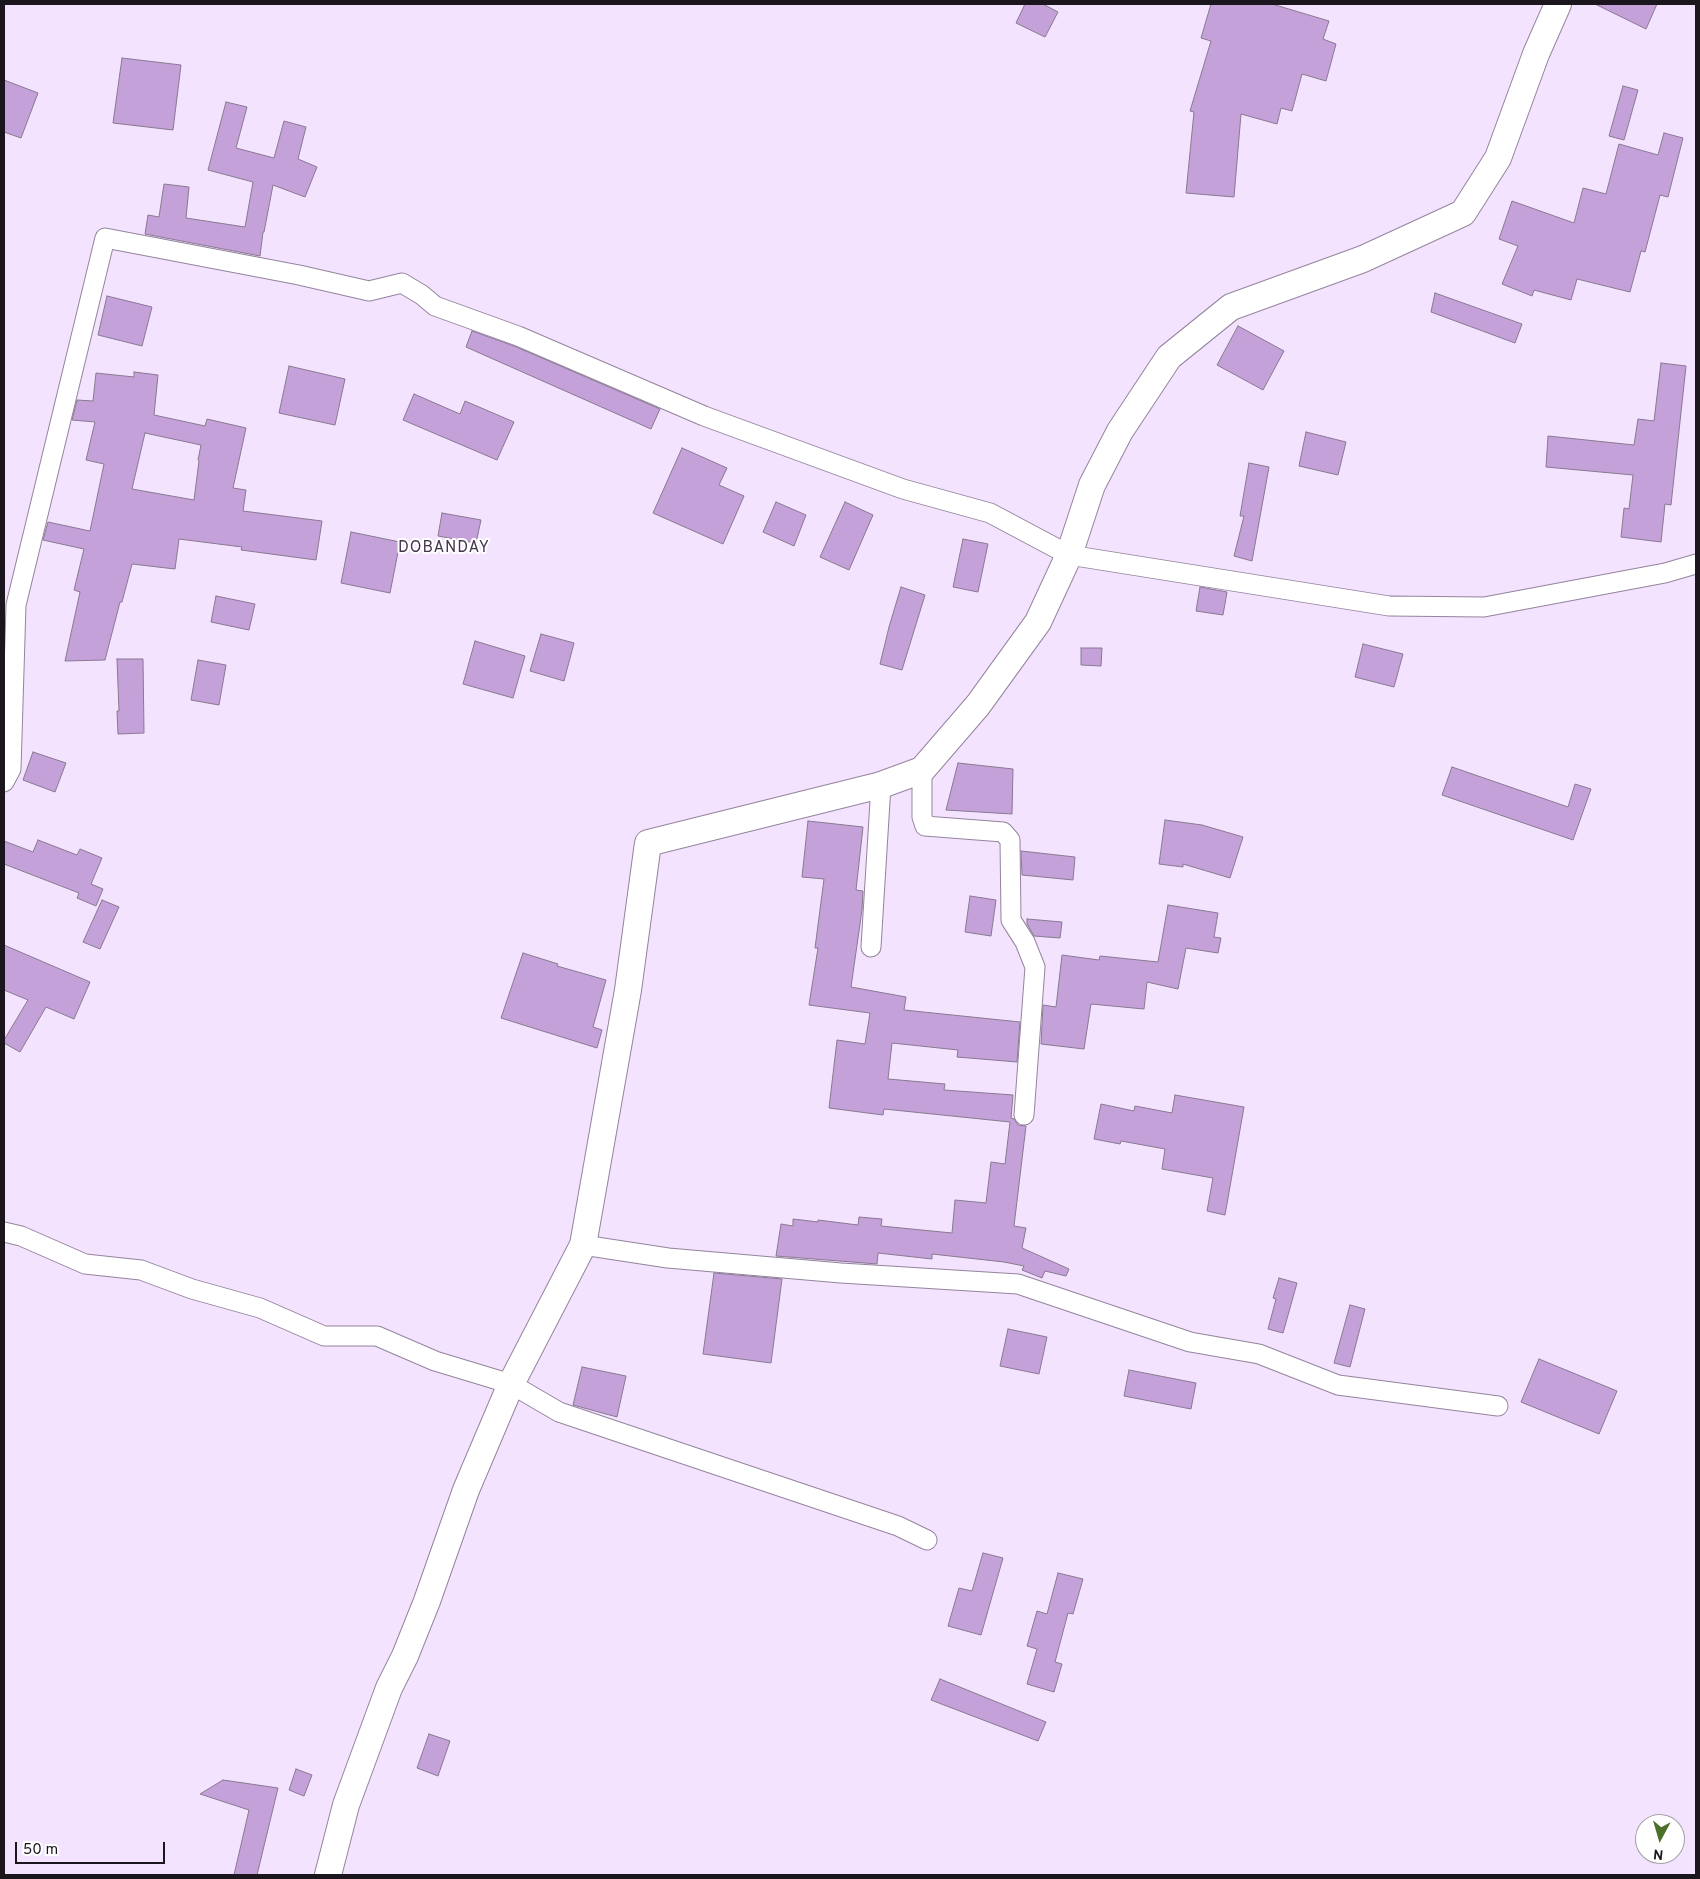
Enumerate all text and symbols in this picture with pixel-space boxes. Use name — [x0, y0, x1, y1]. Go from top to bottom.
district label: DOBANDAY — [397, 539, 491, 559]
north arrow — [1635, 1814, 1685, 1864]
scale bar — [18, 1832, 168, 1864]
text: 50 m — [23, 1841, 58, 1860]
text: N — [1653, 1844, 1664, 1862]

